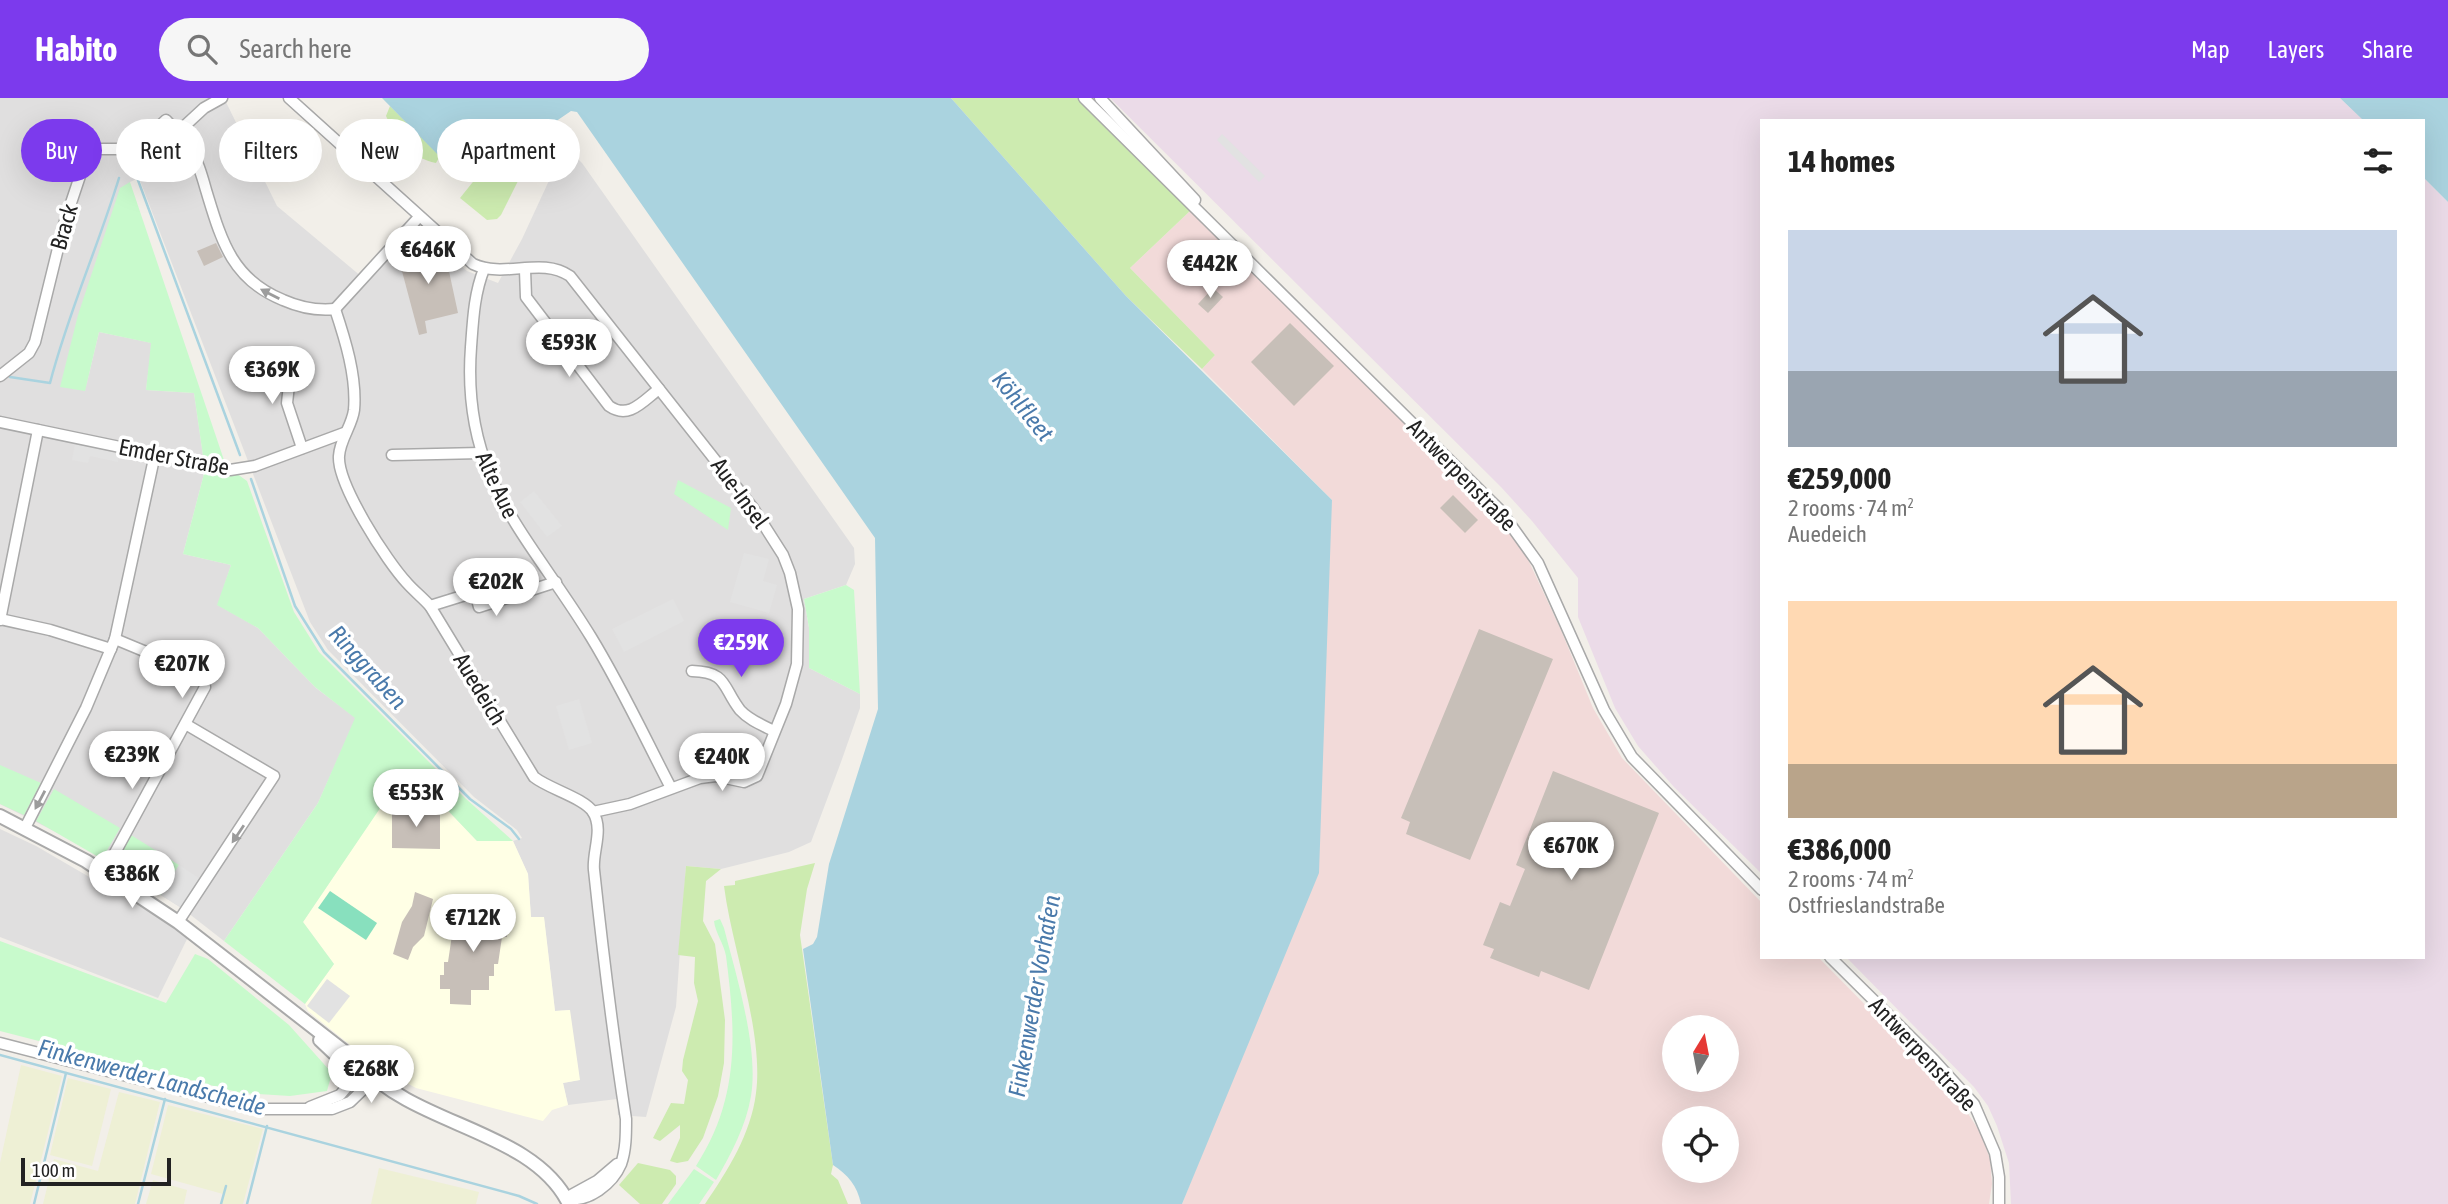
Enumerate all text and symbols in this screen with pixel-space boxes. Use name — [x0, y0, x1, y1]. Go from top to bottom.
search box — [159, 18, 649, 81]
text: Habito — [35, 30, 117, 68]
icon: search — [183, 30, 221, 68]
text: Search here — [239, 34, 352, 64]
text: Map — [2191, 36, 2230, 63]
text: Layers — [2268, 36, 2324, 63]
text: Share — [2362, 36, 2413, 63]
chip: Buy — [21, 119, 102, 182]
chip: Rent — [116, 119, 205, 182]
chip: Filters — [219, 119, 322, 182]
chip: New — [336, 119, 423, 182]
chip: Apartment — [437, 119, 580, 182]
icon: filters — [2359, 142, 2397, 180]
text: 14 homes — [1788, 144, 1895, 178]
street label: Brack — [45, 201, 83, 253]
pin: €646K — [379, 226, 477, 286]
text: €646K — [401, 236, 455, 262]
pin: €442K — [1161, 240, 1259, 300]
text: €442K — [1183, 250, 1237, 276]
icon: home — [2030, 276, 2156, 402]
one-way arrow — [260, 289, 280, 300]
pin: €593K — [520, 320, 618, 379]
text: €593K — [542, 329, 596, 355]
pin: €369K — [223, 346, 321, 406]
text: €369K — [245, 356, 299, 382]
water label: Köhlfleet — [987, 366, 1059, 446]
street label: Antwerpenstraße — [1402, 414, 1522, 536]
street label: Emder Straße — [116, 434, 232, 480]
street label: Alte Aue — [470, 448, 524, 522]
street label: Aue-Insel — [706, 453, 774, 533]
text: €259,000 — [1788, 461, 1891, 495]
text: 2 rooms · 74 m² — [1788, 495, 1914, 521]
text: Auedeich — [1788, 521, 1867, 547]
pin: €202K — [447, 559, 545, 618]
text: €202K — [469, 568, 523, 594]
water label: Ringgraben — [324, 620, 413, 714]
pin: €259K — [692, 620, 790, 679]
text: €259K — [714, 629, 768, 655]
pin: €207K — [133, 640, 231, 700]
icon: home — [2030, 647, 2156, 773]
street label: Auedeich — [449, 648, 511, 730]
text: €207K — [155, 650, 209, 676]
pin: €239K — [83, 732, 181, 791]
pin: €240K — [673, 734, 771, 793]
text: €239K — [105, 741, 159, 767]
text: €240K — [695, 743, 749, 769]
pin: €553K — [367, 770, 465, 829]
text: €553K — [389, 779, 443, 805]
one-way arrow — [34, 790, 46, 810]
pin: €670K — [1522, 822, 1620, 882]
one-way arrow — [231, 824, 244, 843]
text: €670K — [1544, 832, 1598, 858]
text: €386,000 — [1788, 832, 1891, 866]
pin: €386K — [83, 850, 181, 910]
text: €386K — [105, 860, 159, 886]
text: 2 rooms · 74 m² — [1788, 866, 1914, 892]
water label: Finkenwerder Vorhafen — [1003, 892, 1065, 1099]
text: Ostfrieslandstraße — [1788, 892, 1945, 918]
pin: €712K — [424, 894, 522, 954]
text: €712K — [446, 904, 500, 930]
street label: Antwerpenstraße — [1864, 992, 1982, 1116]
north arrow — [1662, 1015, 1740, 1092]
map controls — [1662, 1015, 1739, 1183]
water label: Finkenwerder Landscheide — [35, 1034, 269, 1120]
pin: €268K — [322, 1046, 420, 1105]
text: €268K — [344, 1055, 398, 1081]
button: locate — [1662, 1106, 1739, 1183]
scale bar — [21, 1155, 172, 1187]
text: 100 m — [32, 1159, 75, 1181]

